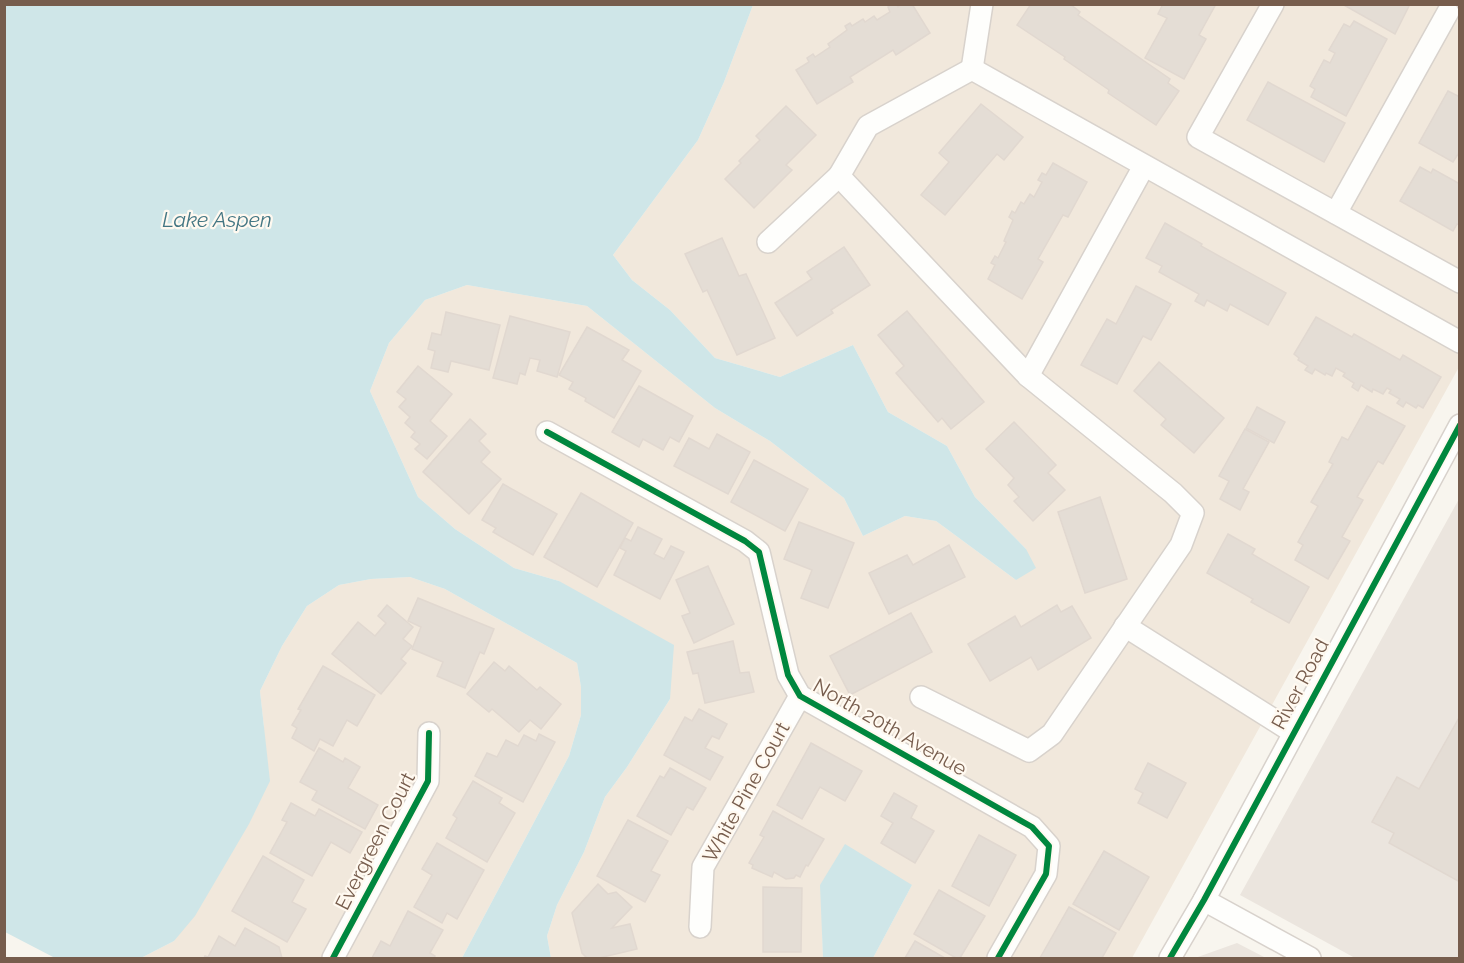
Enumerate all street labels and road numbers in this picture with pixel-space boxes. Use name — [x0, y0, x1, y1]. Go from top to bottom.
street label: River Road — [1266, 635, 1334, 733]
street label: North 20th Avenue — [809, 673, 971, 781]
street label: White Pine Court — [697, 717, 795, 866]
street label: Evergreen Court — [330, 768, 420, 914]

